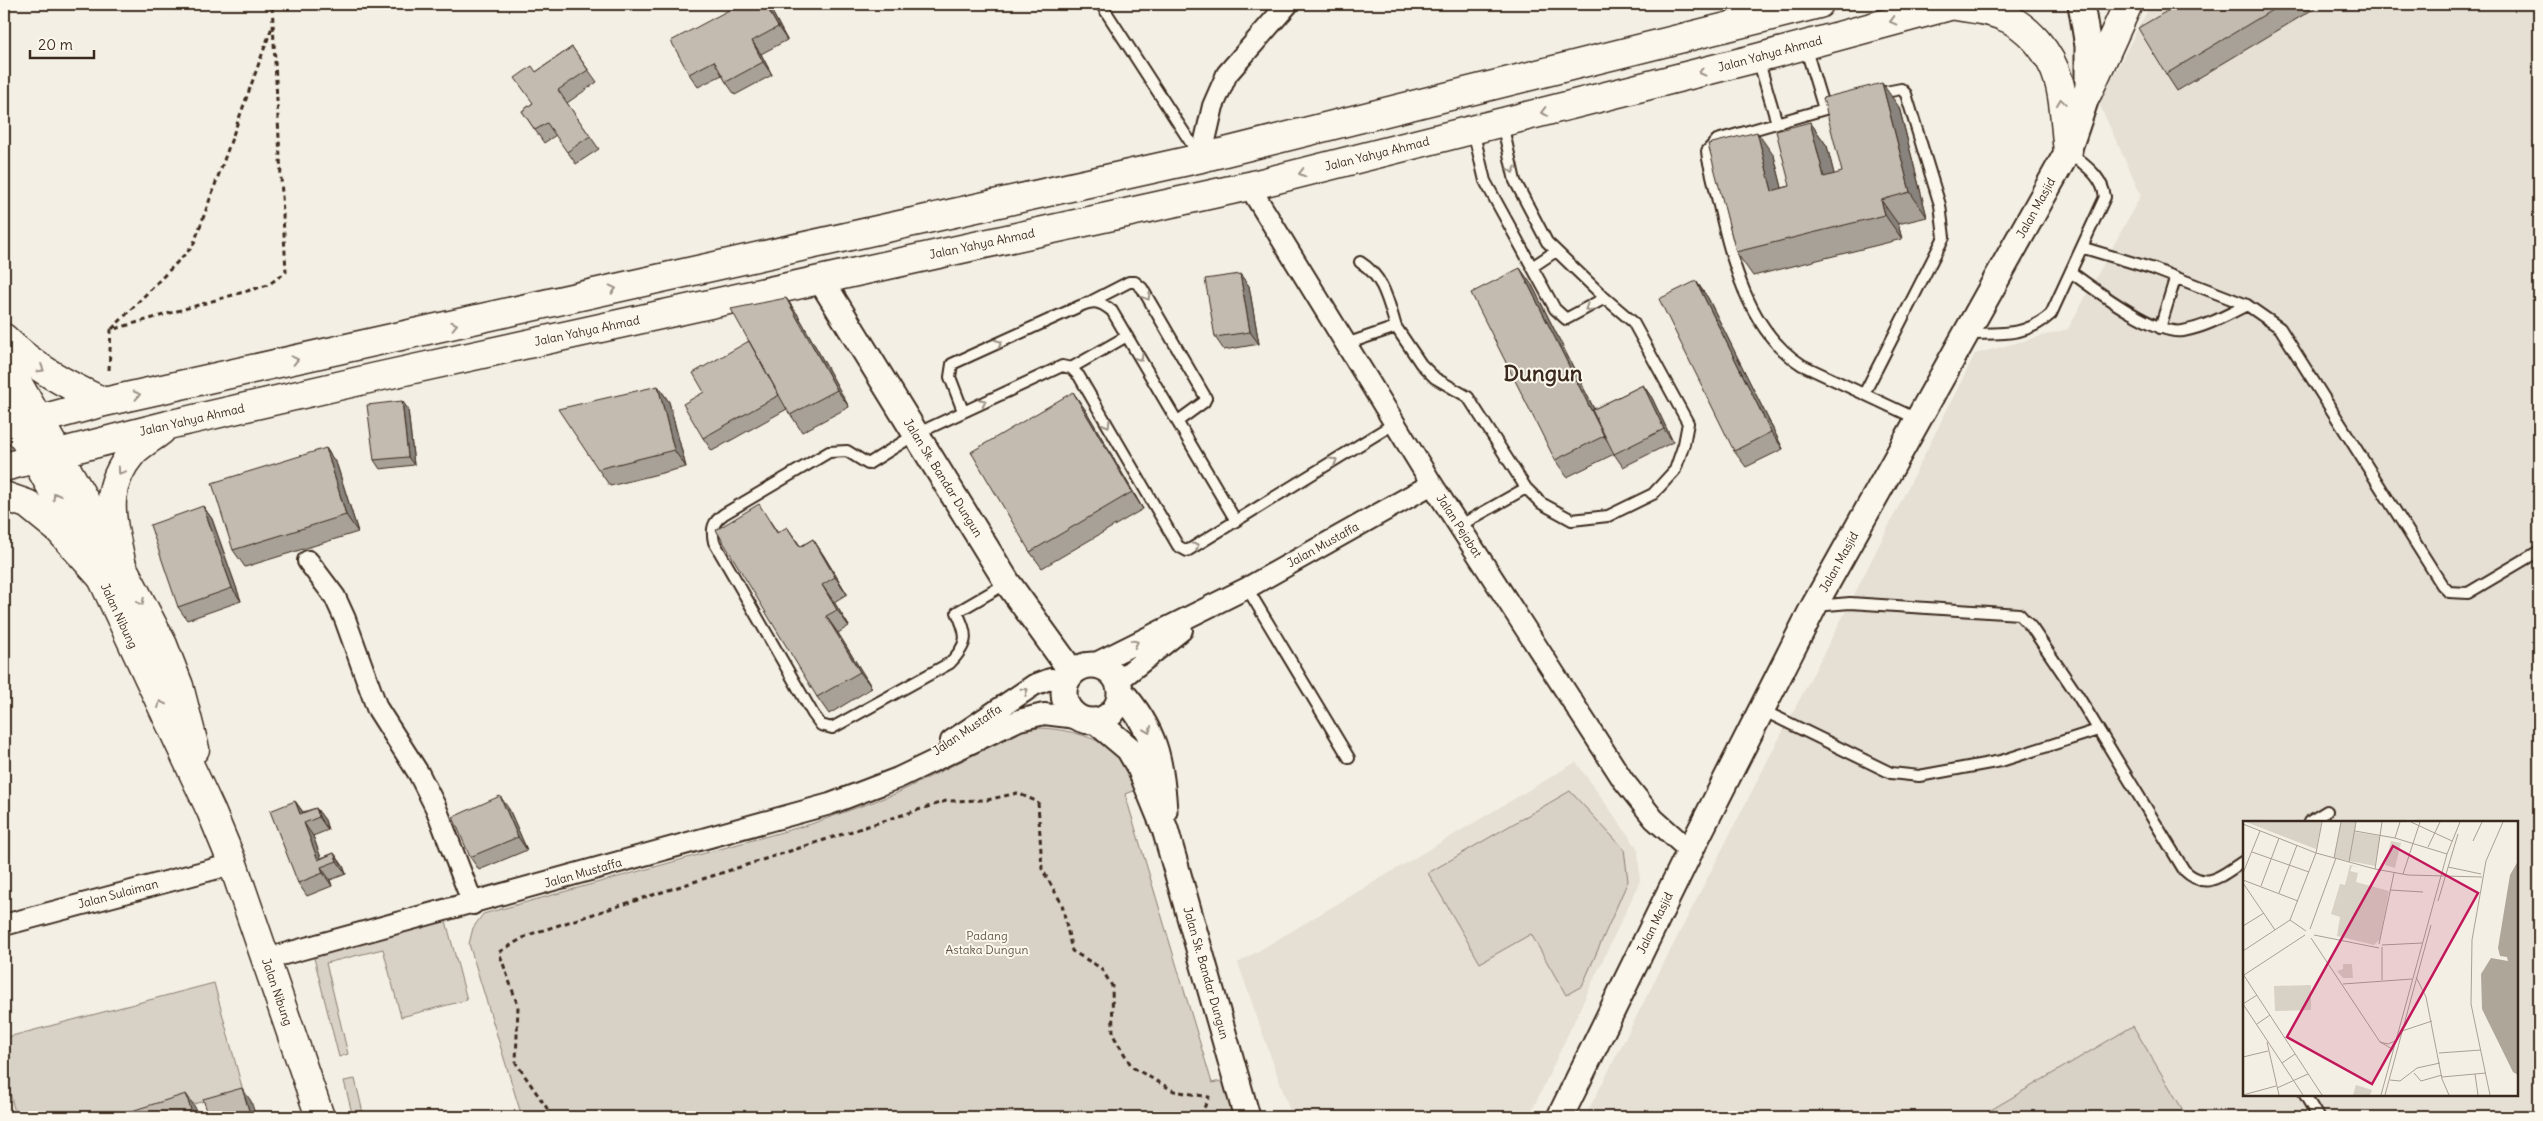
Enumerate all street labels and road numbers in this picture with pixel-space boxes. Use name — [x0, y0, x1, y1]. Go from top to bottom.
street label: Jalan Yahya Ahmad — [1716, 32, 1824, 75]
street label: Jalan Yahya Ahmad — [1323, 133, 1431, 174]
street label: Jalan Masjid — [2013, 175, 2058, 241]
street label: Jalan Yahya Ahmad — [928, 225, 1036, 262]
street label: Jalan Yahya Ahmad — [533, 312, 641, 349]
street label: Jalan Yahya Ahmad — [138, 400, 246, 439]
street label: Jalan Sk. Bandar Dungun — [901, 416, 986, 540]
street label: Jalan Pejabat — [1433, 491, 1485, 560]
street label: Jalan Mustaffa — [1284, 519, 1361, 570]
street label: Jalan Masjid — [1816, 529, 1861, 595]
street label: Jalan Nibung — [98, 581, 141, 651]
street label: Jalan Mustaffa — [929, 701, 1004, 758]
street label: Jalan Mustaffa — [542, 854, 623, 891]
street label: Jalan Sulaiman — [76, 876, 160, 911]
street label: Jalan Masjid — [1633, 890, 1676, 956]
street label: Jalan Sk. Bandar Dungun — [1180, 905, 1233, 1041]
street label: Jalan Nibung — [259, 956, 296, 1028]

